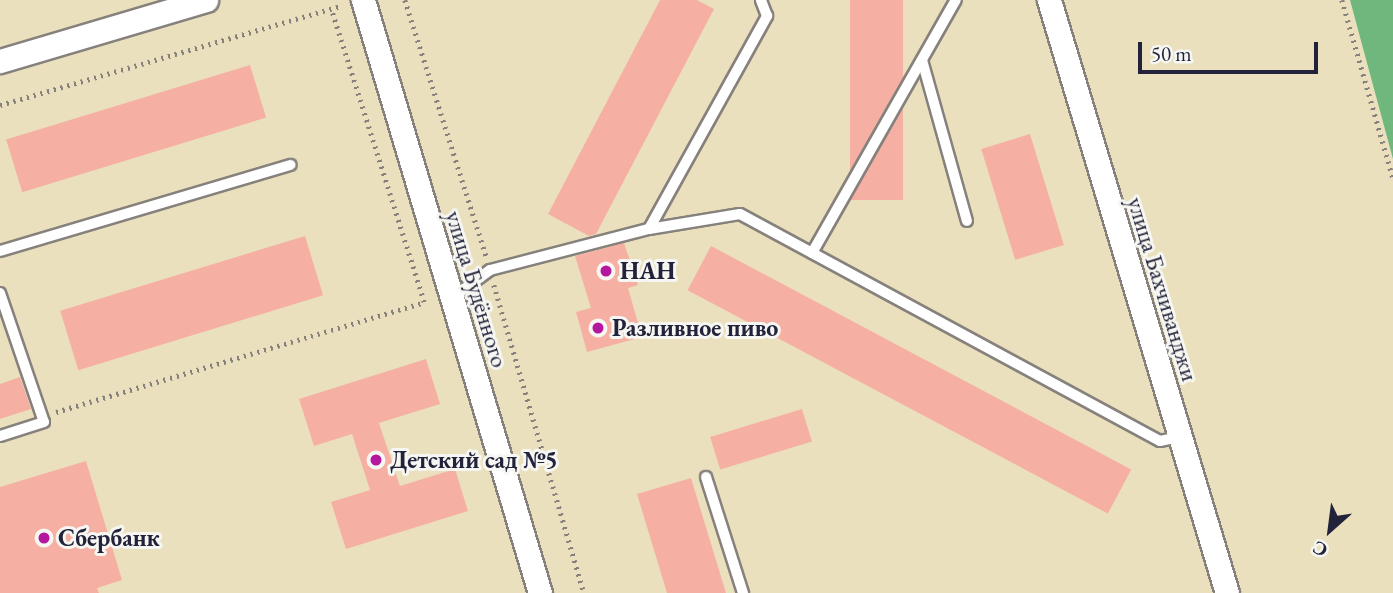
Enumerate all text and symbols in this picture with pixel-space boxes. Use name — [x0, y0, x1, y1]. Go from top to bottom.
scale bar — [1141, 28, 1321, 72]
text: 50 m — [1151, 40, 1192, 67]
street label: улица Бахчиванджи — [1121, 194, 1205, 384]
street label: улица Будённого — [439, 207, 515, 371]
place label: НАН — [620, 257, 675, 285]
marker: НАН — [598, 263, 614, 279]
place label: Разливное пиво — [612, 314, 778, 342]
marker: Разливное пиво — [590, 320, 606, 336]
place label: Детский сад №5 — [390, 446, 558, 474]
marker: Детский сад №5 — [368, 452, 384, 468]
north arrow — [1295, 495, 1365, 565]
place label: Сбербанк — [58, 524, 160, 552]
marker: Сбербанк — [36, 530, 52, 546]
text: С — [1308, 535, 1332, 563]

